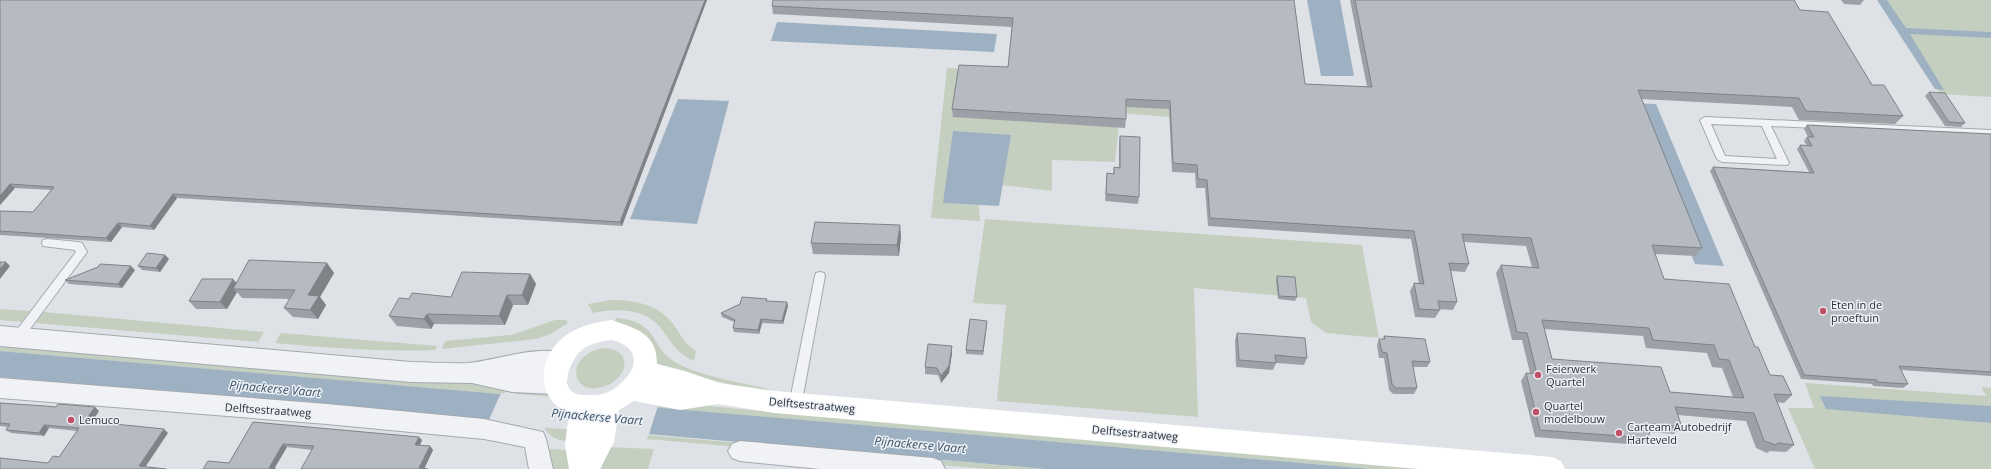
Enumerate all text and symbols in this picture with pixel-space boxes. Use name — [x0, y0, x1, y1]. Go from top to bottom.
place label: Eten in de proeftuin — [1831, 297, 1882, 325]
marker: Eten in de proeftuin — [1818, 306, 1828, 316]
place label: Feierwerk Quartel — [1546, 361, 1596, 389]
marker: Feierwerk Quartel — [1533, 370, 1543, 380]
water label: Pijnackerse Vaart — [229, 376, 322, 401]
street label: Delftsestraatweg — [768, 393, 856, 416]
place label: Quartel modelbouw — [1544, 398, 1606, 426]
street label: Delftsestraatweg — [224, 399, 312, 420]
water label: Pijnackerse Vaart — [551, 404, 644, 429]
marker: Quartel modelbouw — [1531, 407, 1541, 417]
place label: Lemuco — [79, 412, 120, 427]
marker: Lemuco — [66, 415, 76, 425]
place label: Carteam Autobedrijf Harteveld — [1627, 419, 1733, 447]
street label: Delftsestraatweg — [1091, 421, 1179, 444]
marker: Carteam Autobedrijf Harteveld — [1614, 428, 1624, 438]
water label: Pijnackerse Vaart — [874, 432, 967, 457]

